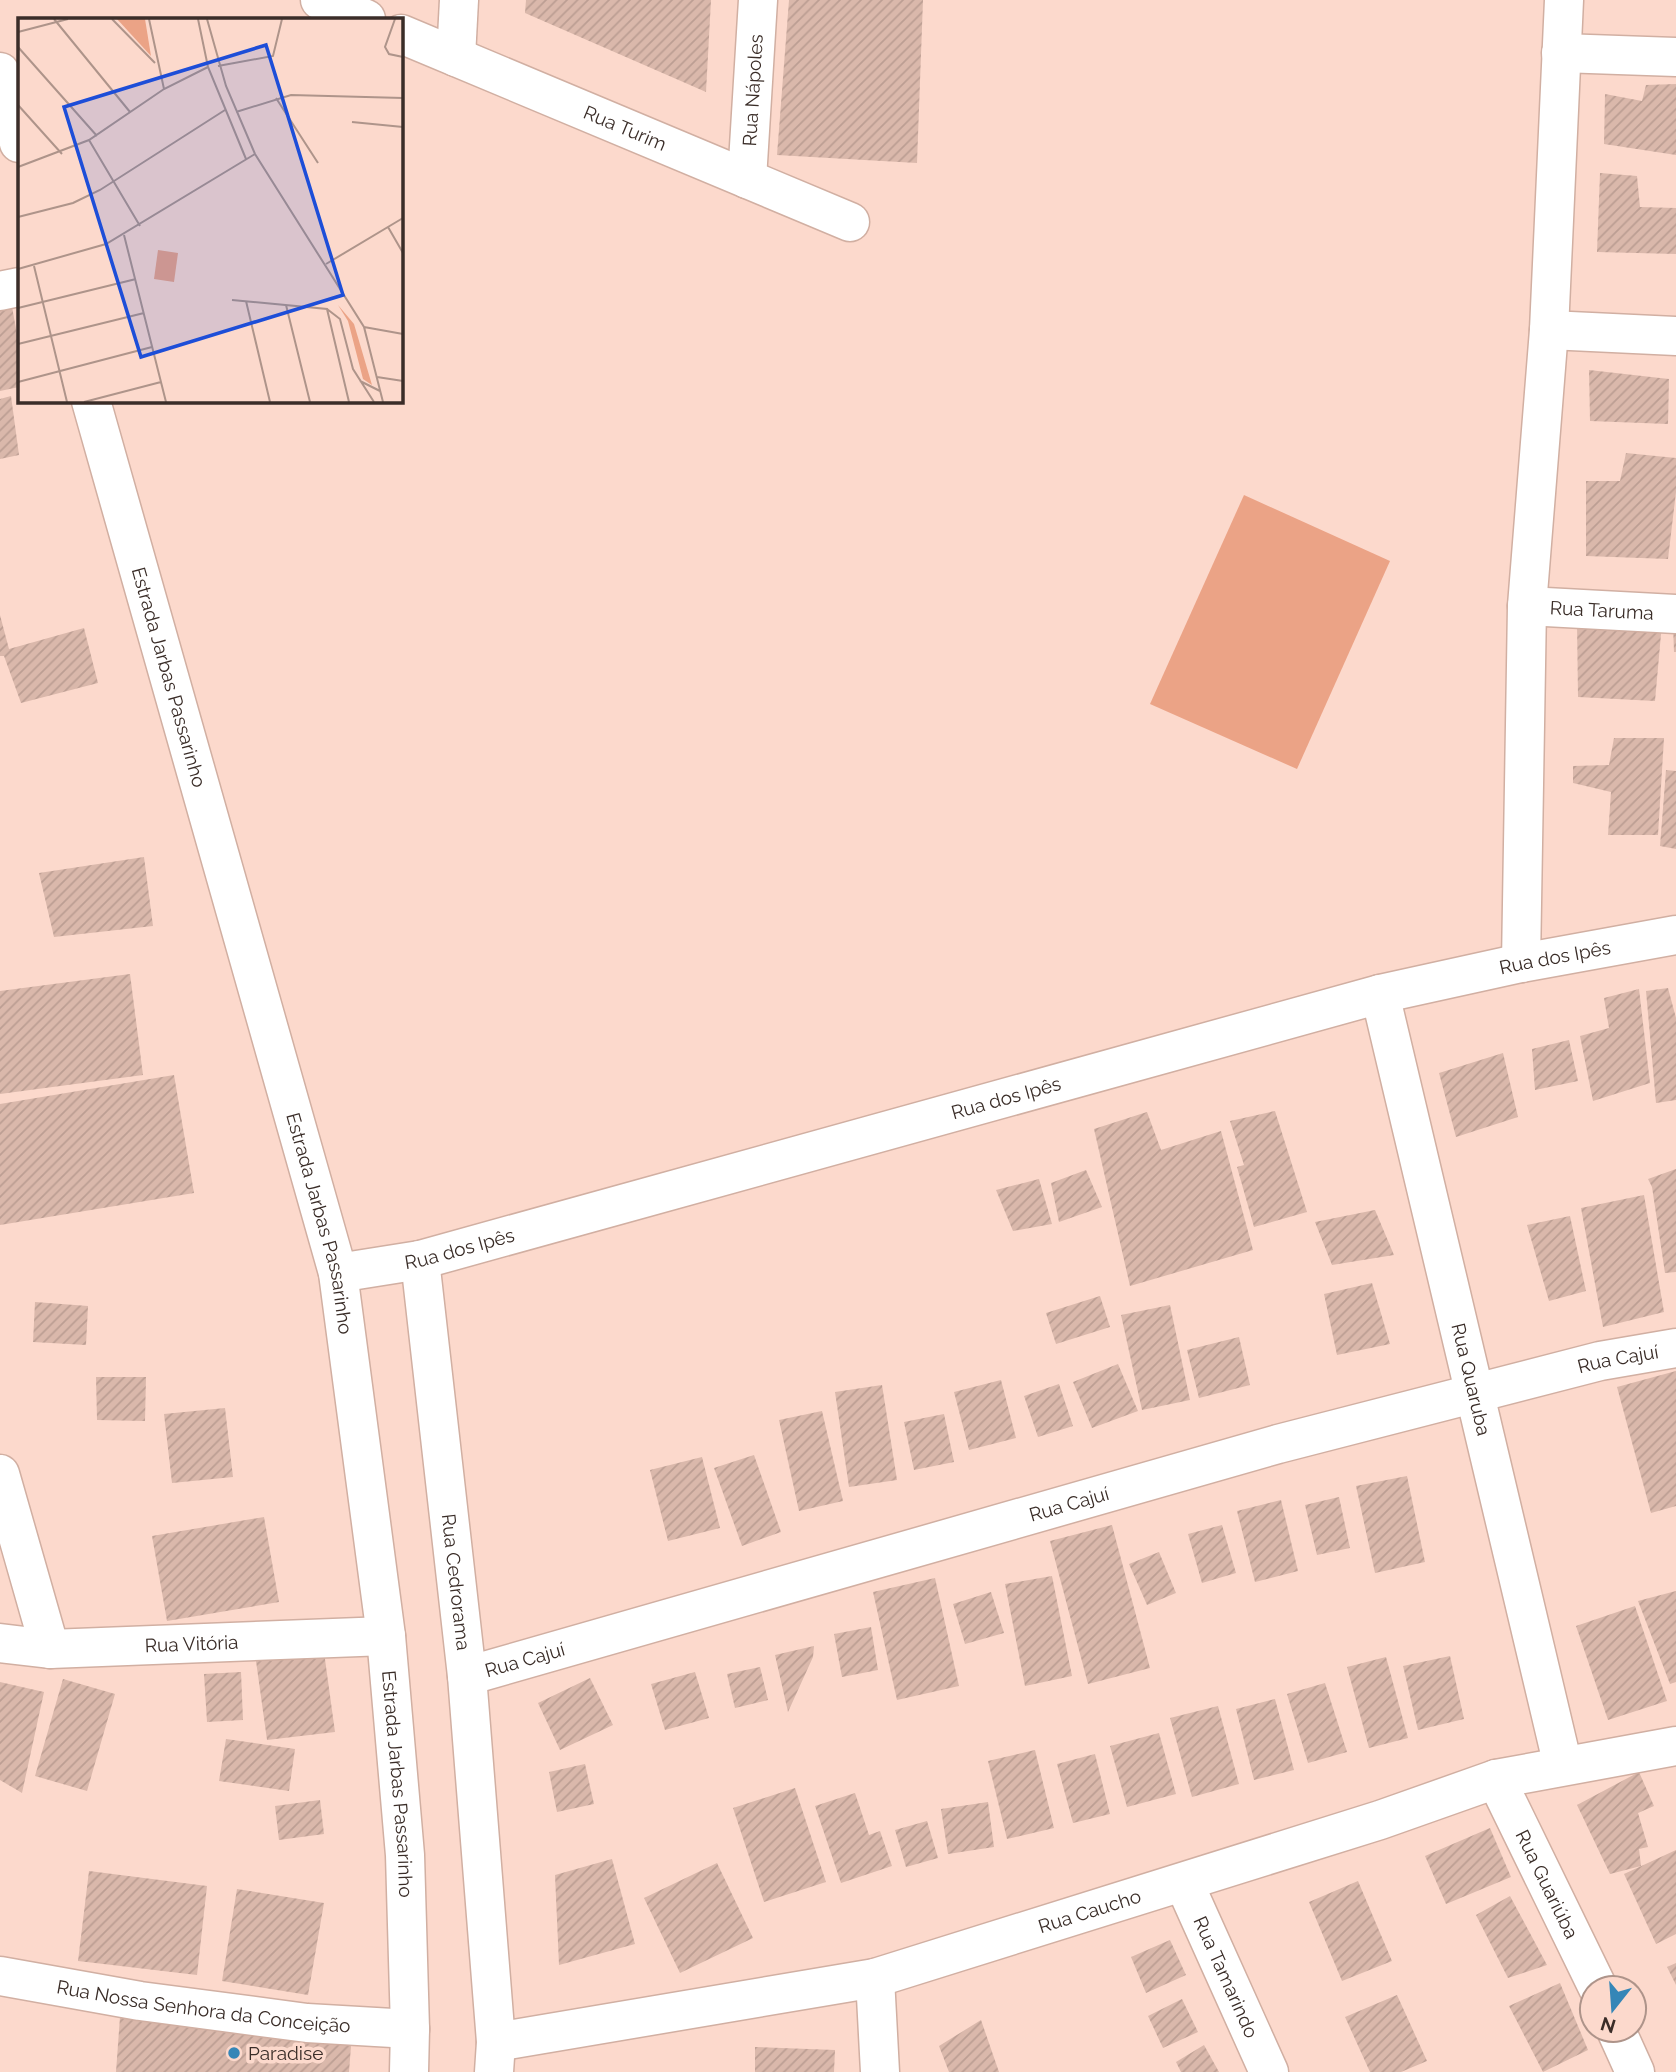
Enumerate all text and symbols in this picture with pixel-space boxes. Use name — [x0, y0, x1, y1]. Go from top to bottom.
inset map — [18, 18, 402, 402]
street label: Rua Nápoles — [738, 33, 767, 147]
street label: Rua Turim — [580, 101, 670, 155]
street label: Estrada Jarbas Passarinho — [128, 564, 211, 790]
street label: Rua Taruma — [1549, 596, 1654, 624]
street label: Rua dos Ipês — [1497, 936, 1612, 978]
street label: Rua dos Ipês — [949, 1072, 1063, 1123]
street label: Estrada Jarbas Passarinho — [282, 1110, 357, 1336]
street label: Rua dos Ipês — [403, 1223, 517, 1273]
street label: Rua Quaruba — [1447, 1321, 1495, 1438]
street label: Rua Cajuí — [1575, 1340, 1661, 1377]
street label: Rua Cajuí — [1026, 1482, 1112, 1526]
street label: Rua Cedrorama — [438, 1512, 475, 1651]
street label: Rua Vitória — [144, 1631, 239, 1656]
street label: Rua Cajuí — [482, 1637, 568, 1681]
street label: Estrada Jarbas Passarinho — [378, 1669, 417, 1898]
street label: Rua Guariúba — [1511, 1826, 1583, 1942]
street label: Rua Caucho — [1035, 1885, 1143, 1937]
street label: Rua Tamarindo — [1189, 1913, 1263, 2041]
north arrow — [1578, 1974, 1648, 2044]
street label: Rua Nossa Senhora da Conceição — [55, 1975, 351, 2037]
text: N — [1598, 2013, 1618, 2038]
place label: Paradise — [248, 2042, 323, 2064]
marker: Paradise — [226, 2045, 242, 2061]

